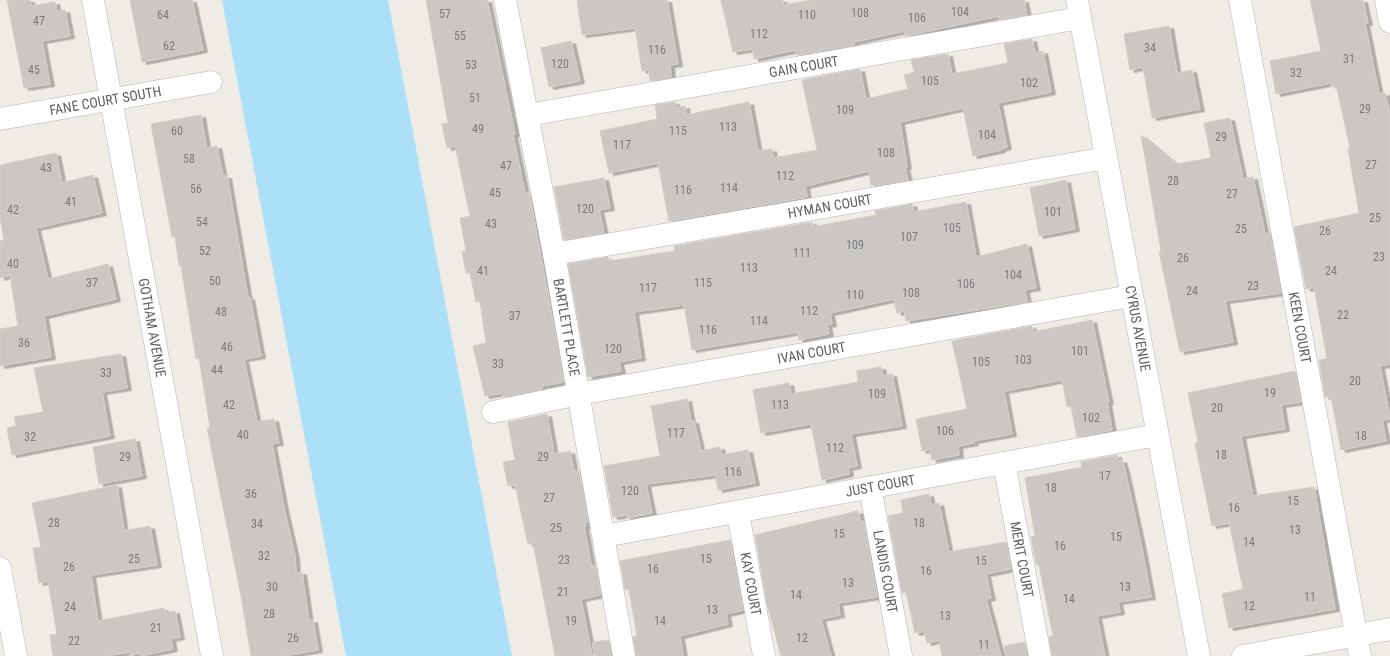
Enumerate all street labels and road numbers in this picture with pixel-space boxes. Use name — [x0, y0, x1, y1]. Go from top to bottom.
street label: GAIN COURT — [768, 53, 840, 80]
street label: FANE COURT SOUTH — [48, 83, 163, 118]
street label: HYMAN COURT — [787, 191, 873, 221]
street label: GOTHAM AVENUE — [136, 277, 169, 378]
street label: BARTLETT PLACE — [550, 277, 583, 377]
street label: CYRUS AVENUE — [1122, 284, 1154, 373]
street label: KEEN COURT — [1286, 291, 1314, 364]
street label: IVAN COURT — [776, 339, 847, 367]
street label: JUST COURT — [844, 471, 917, 500]
street label: MERIT COURT — [1007, 520, 1037, 599]
street label: LANDIS COURT — [870, 529, 901, 614]
street label: KAY COURT — [737, 551, 764, 617]

